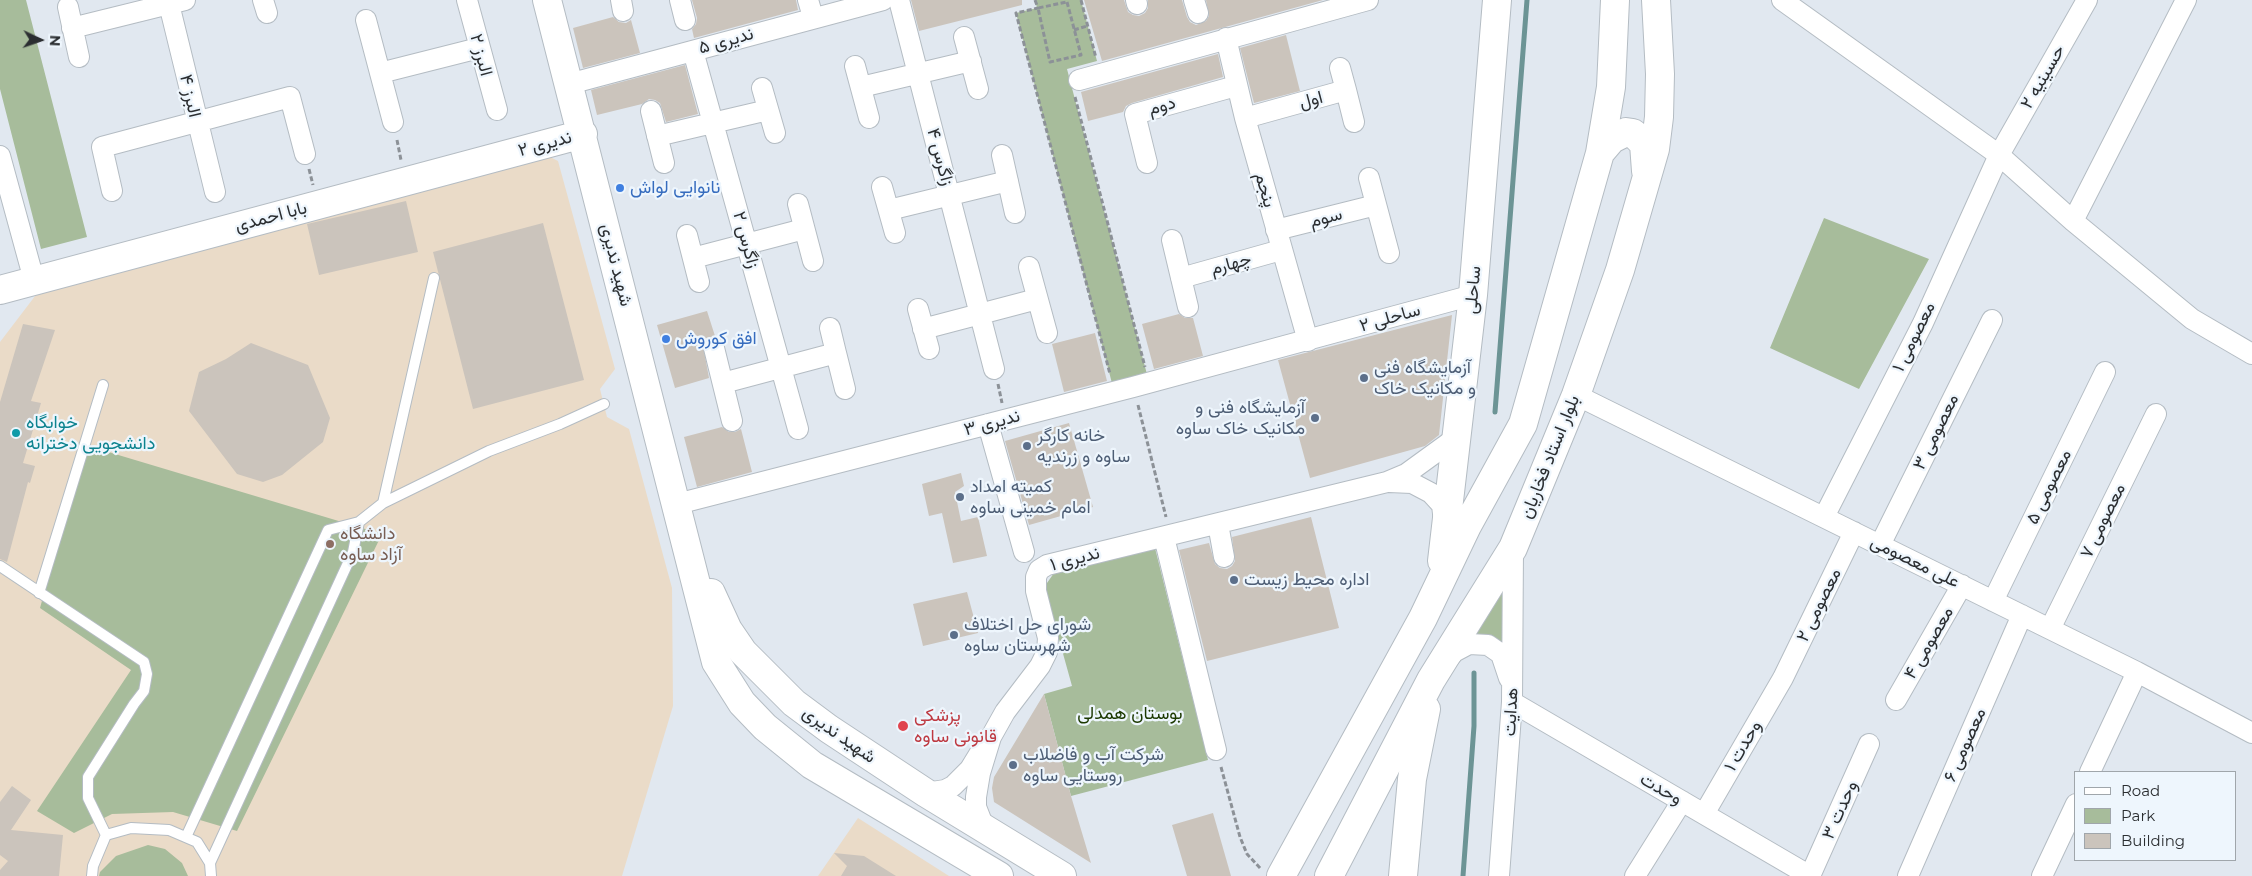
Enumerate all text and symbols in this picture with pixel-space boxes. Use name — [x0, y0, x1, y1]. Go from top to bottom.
north arrow — [15, 15, 65, 65]
street label: ندیری ۵ — [696, 23, 756, 59]
street label: البرز ۲ — [465, 32, 497, 78]
text: N — [46, 35, 64, 47]
street label: حسینیه ۲ — [2016, 41, 2070, 113]
street label: البرز ۴ — [175, 72, 205, 120]
street label: اول — [1297, 87, 1325, 113]
street label: دوم — [1146, 92, 1178, 120]
street label: ندیری ۲ — [516, 126, 574, 162]
street label: زاگرس ۴ — [922, 126, 958, 188]
street label: پنجم — [1250, 170, 1280, 210]
place label: نانوایی لواش — [630, 177, 720, 199]
marker: نانوایی لواش — [614, 182, 626, 194]
street label: بابا احمدی — [233, 197, 309, 237]
street label: سوم — [1307, 203, 1345, 233]
street label: زاگرس ۲ — [728, 209, 764, 271]
street label: شهید ندیری — [595, 221, 637, 309]
street label: چهارم — [1208, 248, 1254, 280]
street label: ساحلی — [1460, 265, 1486, 315]
street label: ساحلی ۲ — [1357, 299, 1423, 337]
street label: معصومی ۱ — [1888, 299, 1940, 375]
place label: افق کوروش — [676, 328, 757, 350]
marker: افق کوروش — [660, 333, 672, 345]
place label: آزمایشگاه فنی و مکانیک خاک — [1374, 357, 1476, 399]
marker: آزمایشگاه فنی و مکانیک خاک — [1358, 372, 1370, 384]
street label: معصومی ۳ — [1908, 391, 1964, 473]
street label: بلوار استاد فخاریان — [1515, 392, 1585, 522]
place label: آزمایشگاه فنی و مکانیک خاک ساوه — [1176, 397, 1305, 439]
street label: ندیری ۳ — [962, 405, 1022, 441]
place label: خوابگاه دانشجویی دخترانه — [26, 412, 155, 454]
marker: آزمایشگاه فنی و مکانیک خاک ساوه — [1309, 412, 1321, 424]
place label: خانه کارگر ساوه و زرندیه — [1037, 425, 1130, 468]
marker: خوابگاه دانشجویی دخترانه — [10, 427, 22, 439]
marker: خانه کارگر ساوه و زرندیه — [1021, 440, 1033, 452]
street label: معصومی ۵ — [2022, 446, 2076, 528]
place label: کمیته امداد امام خمینی ساوه — [970, 476, 1091, 518]
street label: معصومی ۷ — [2076, 480, 2130, 562]
marker: کمیته امداد امام خمینی ساوه — [954, 491, 966, 503]
place label: دانشگاه آزاد ساوه — [340, 523, 402, 566]
street label: علی معصومی — [1867, 531, 1963, 593]
marker: دانشگاه آزاد ساوه — [324, 538, 336, 550]
street label: ندیری ۱ — [1048, 542, 1102, 576]
street label: معصومی ۲ — [1792, 565, 1846, 645]
place label: اداره محیط زیست — [1244, 569, 1369, 591]
marker: اداره محیط زیست — [1228, 574, 1240, 586]
street label: معصومی ۴ — [1900, 603, 1958, 683]
place label: شورای حل اختلاف شهرستان ساوه — [964, 614, 1091, 656]
marker: شورای حل اختلاف شهرستان ساوه — [948, 629, 960, 641]
street label: هدایت — [1499, 687, 1523, 737]
street label: شهید ندیری — [798, 702, 880, 768]
park label: بوستان همدلی — [1077, 703, 1183, 725]
place label: پزشکی قانونی ساوه — [914, 705, 997, 748]
street label: معصومی ۶ — [1939, 705, 1991, 785]
street label: وحدت ۱ — [1720, 717, 1766, 775]
marker: پزشکی قانونی ساوه — [896, 719, 910, 733]
place label: شرکت آب و فاضلاب روستایی ساوه — [1023, 744, 1164, 786]
marker: شرکت آب و فاضلاب روستایی ساوه — [1007, 759, 1019, 771]
street label: وحدت — [1636, 768, 1686, 810]
legend — [2074, 771, 2237, 861]
street label: وحدت ۳ — [1818, 777, 1862, 843]
text: Road — [2121, 781, 2160, 800]
text: Park — [2121, 806, 2155, 825]
text: Building — [2121, 831, 2185, 850]

